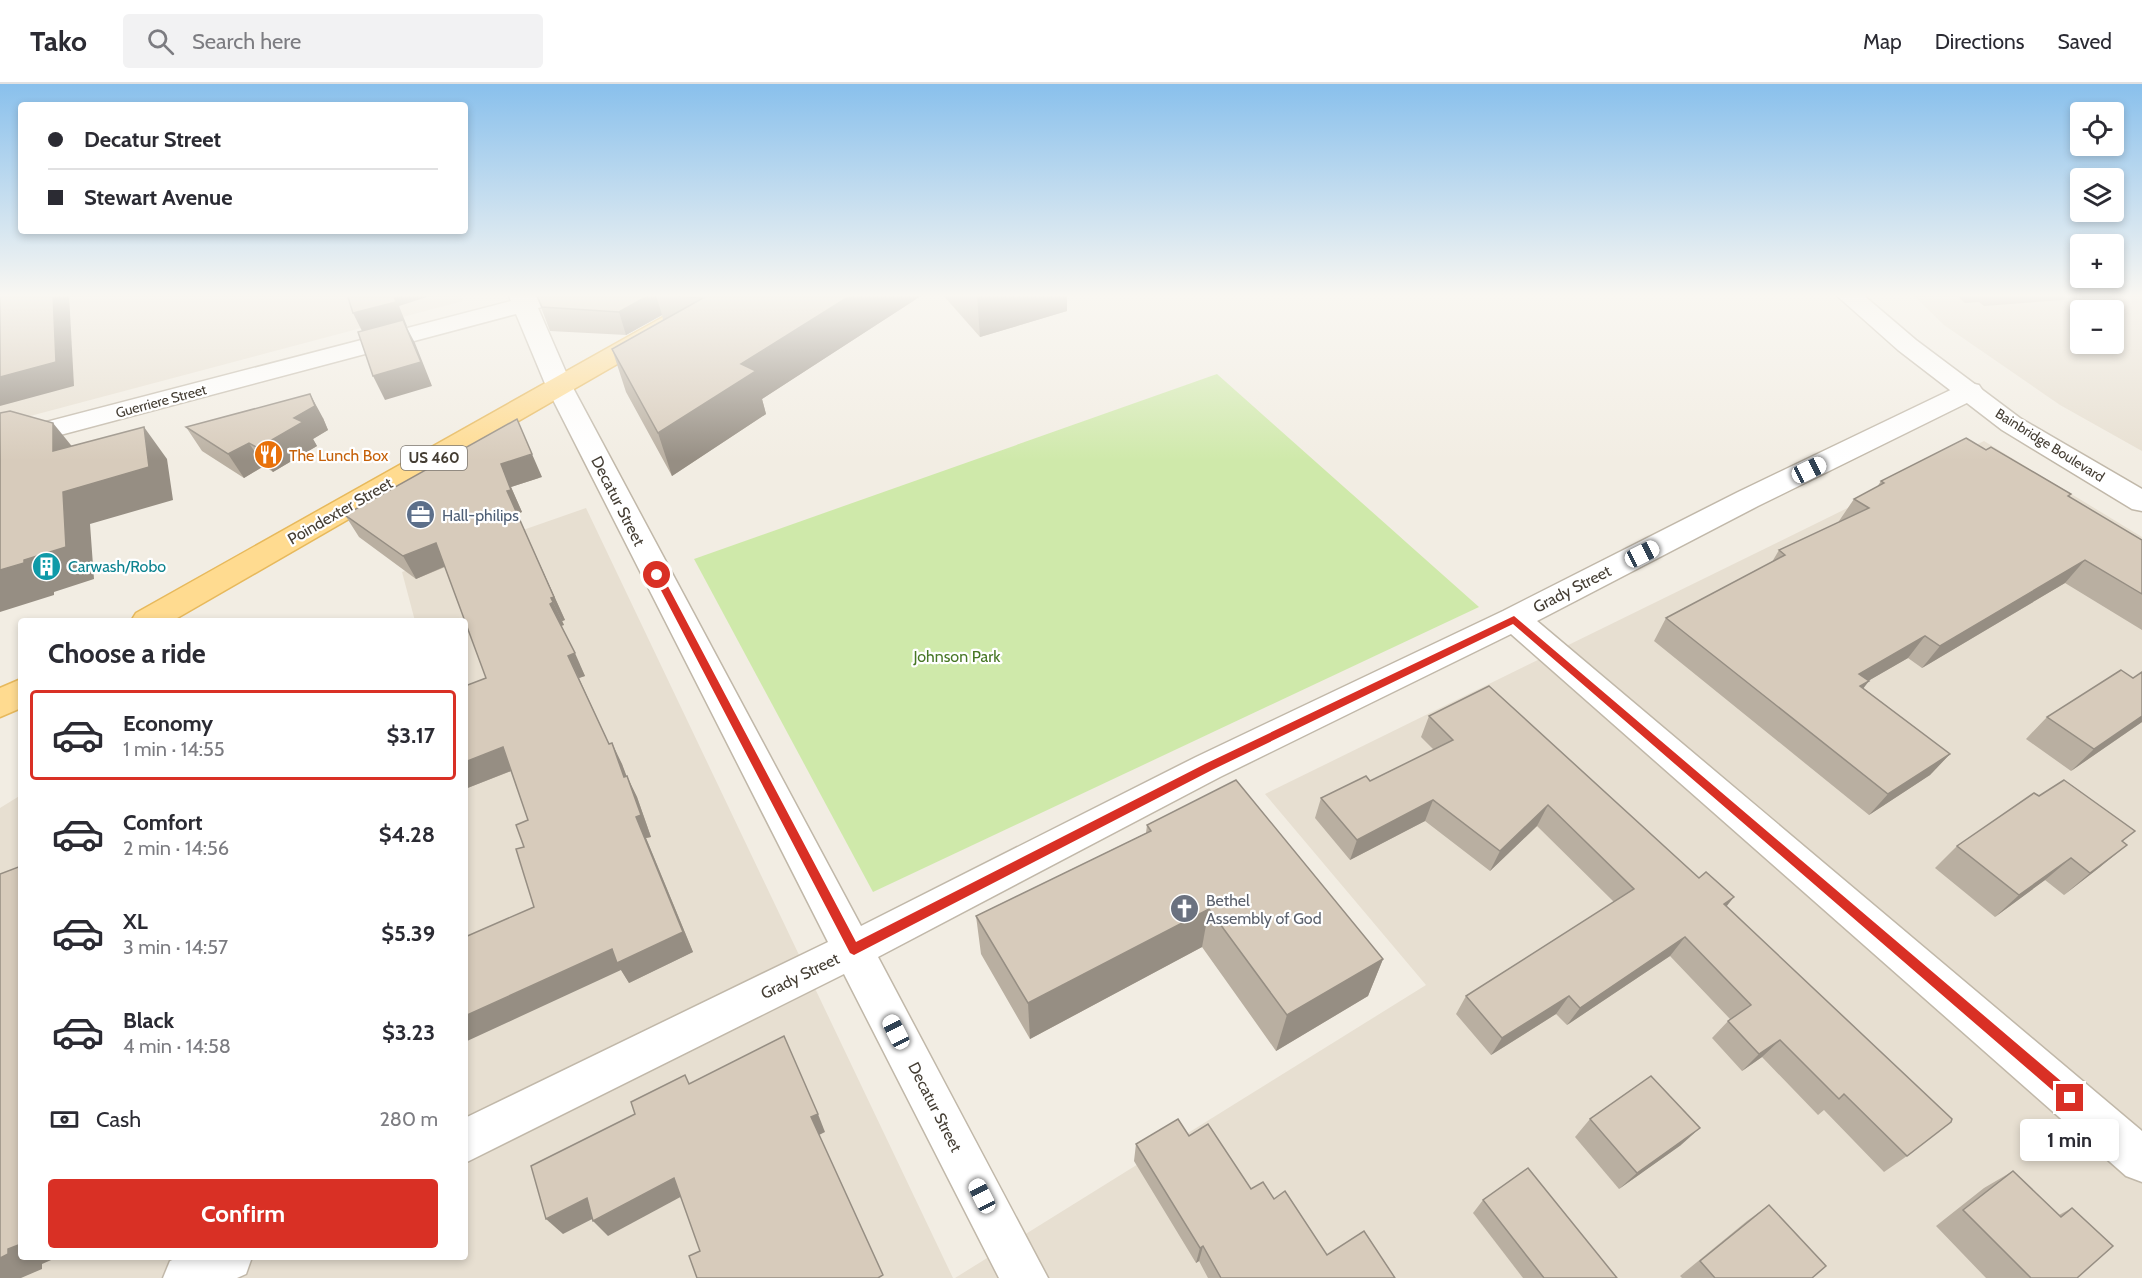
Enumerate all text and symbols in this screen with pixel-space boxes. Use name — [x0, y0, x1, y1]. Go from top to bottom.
search box — [123, 14, 543, 68]
text: Tako — [30, 24, 87, 58]
icon: search — [144, 25, 177, 58]
text: Search here — [192, 28, 301, 55]
text: Map — [1863, 29, 1902, 54]
text: Directions — [1935, 29, 2024, 54]
text: Saved — [2057, 29, 2112, 54]
map controls — [2070, 102, 2124, 354]
button: locate — [2070, 102, 2124, 156]
text: Decatur Street — [84, 126, 221, 153]
button: layers — [2070, 168, 2124, 222]
text: Stewart Avenue — [84, 184, 233, 211]
button: + — [2070, 234, 2124, 288]
button: − — [2070, 300, 2124, 354]
street label: Guerriere Street — [114, 380, 209, 422]
street label: Bainbridge Boulevard — [1992, 404, 2108, 486]
restaurant icon: The Lunch Box — [252, 439, 284, 471]
place label: The Lunch Box — [289, 446, 389, 465]
road number: US 460 — [401, 446, 467, 470]
street label: Decatur Street — [587, 453, 649, 550]
car — [1789, 454, 1829, 486]
street label: Poindexter Street — [284, 473, 396, 549]
office icon: Hall-philips — [405, 499, 437, 531]
place label: Hall-philips — [442, 506, 519, 525]
car — [1622, 538, 1662, 570]
building icon: Carwash/Robo — [31, 550, 63, 582]
place label: Carwash/Robo — [68, 557, 166, 576]
route start — [643, 561, 670, 588]
street label: Grady Street — [1530, 561, 1615, 617]
text: Choose a ride — [48, 637, 206, 670]
park label: Johnson Park — [912, 647, 1001, 666]
icon: car — [51, 708, 105, 762]
text: Economy — [123, 710, 213, 737]
text: $3.17 — [387, 722, 435, 749]
text: 1 min · 14:55 — [123, 737, 225, 761]
icon: car — [51, 807, 105, 861]
text: Comfort — [123, 809, 202, 836]
text: $4.28 — [379, 821, 435, 848]
text: 2 min · 14:56 — [123, 836, 229, 860]
place label: Bethel Assembly of God — [1206, 891, 1322, 928]
church icon: Bethel Assembly of God — [1169, 893, 1201, 925]
icon: car — [51, 906, 105, 960]
text: XL — [123, 908, 148, 935]
text: $5.39 — [381, 920, 435, 947]
text: 3 min · 14:57 — [123, 935, 228, 959]
street label: Grady Street — [758, 949, 843, 1003]
icon: car — [51, 1005, 105, 1059]
text: Black — [123, 1007, 174, 1034]
car — [880, 1012, 912, 1052]
text: $3.23 — [382, 1019, 435, 1046]
text: 4 min · 14:58 — [123, 1034, 231, 1058]
street label: Decatur Street — [904, 1059, 966, 1156]
route end — [2056, 1084, 2083, 1111]
icon: cash — [48, 1103, 81, 1136]
text: Cash — [96, 1106, 141, 1133]
text: 280 m — [379, 1107, 438, 1131]
callout: 1 min — [2020, 1119, 2120, 1161]
text: 1 min — [2047, 1128, 2092, 1152]
car — [966, 1176, 998, 1216]
button: Confirm — [48, 1179, 438, 1248]

